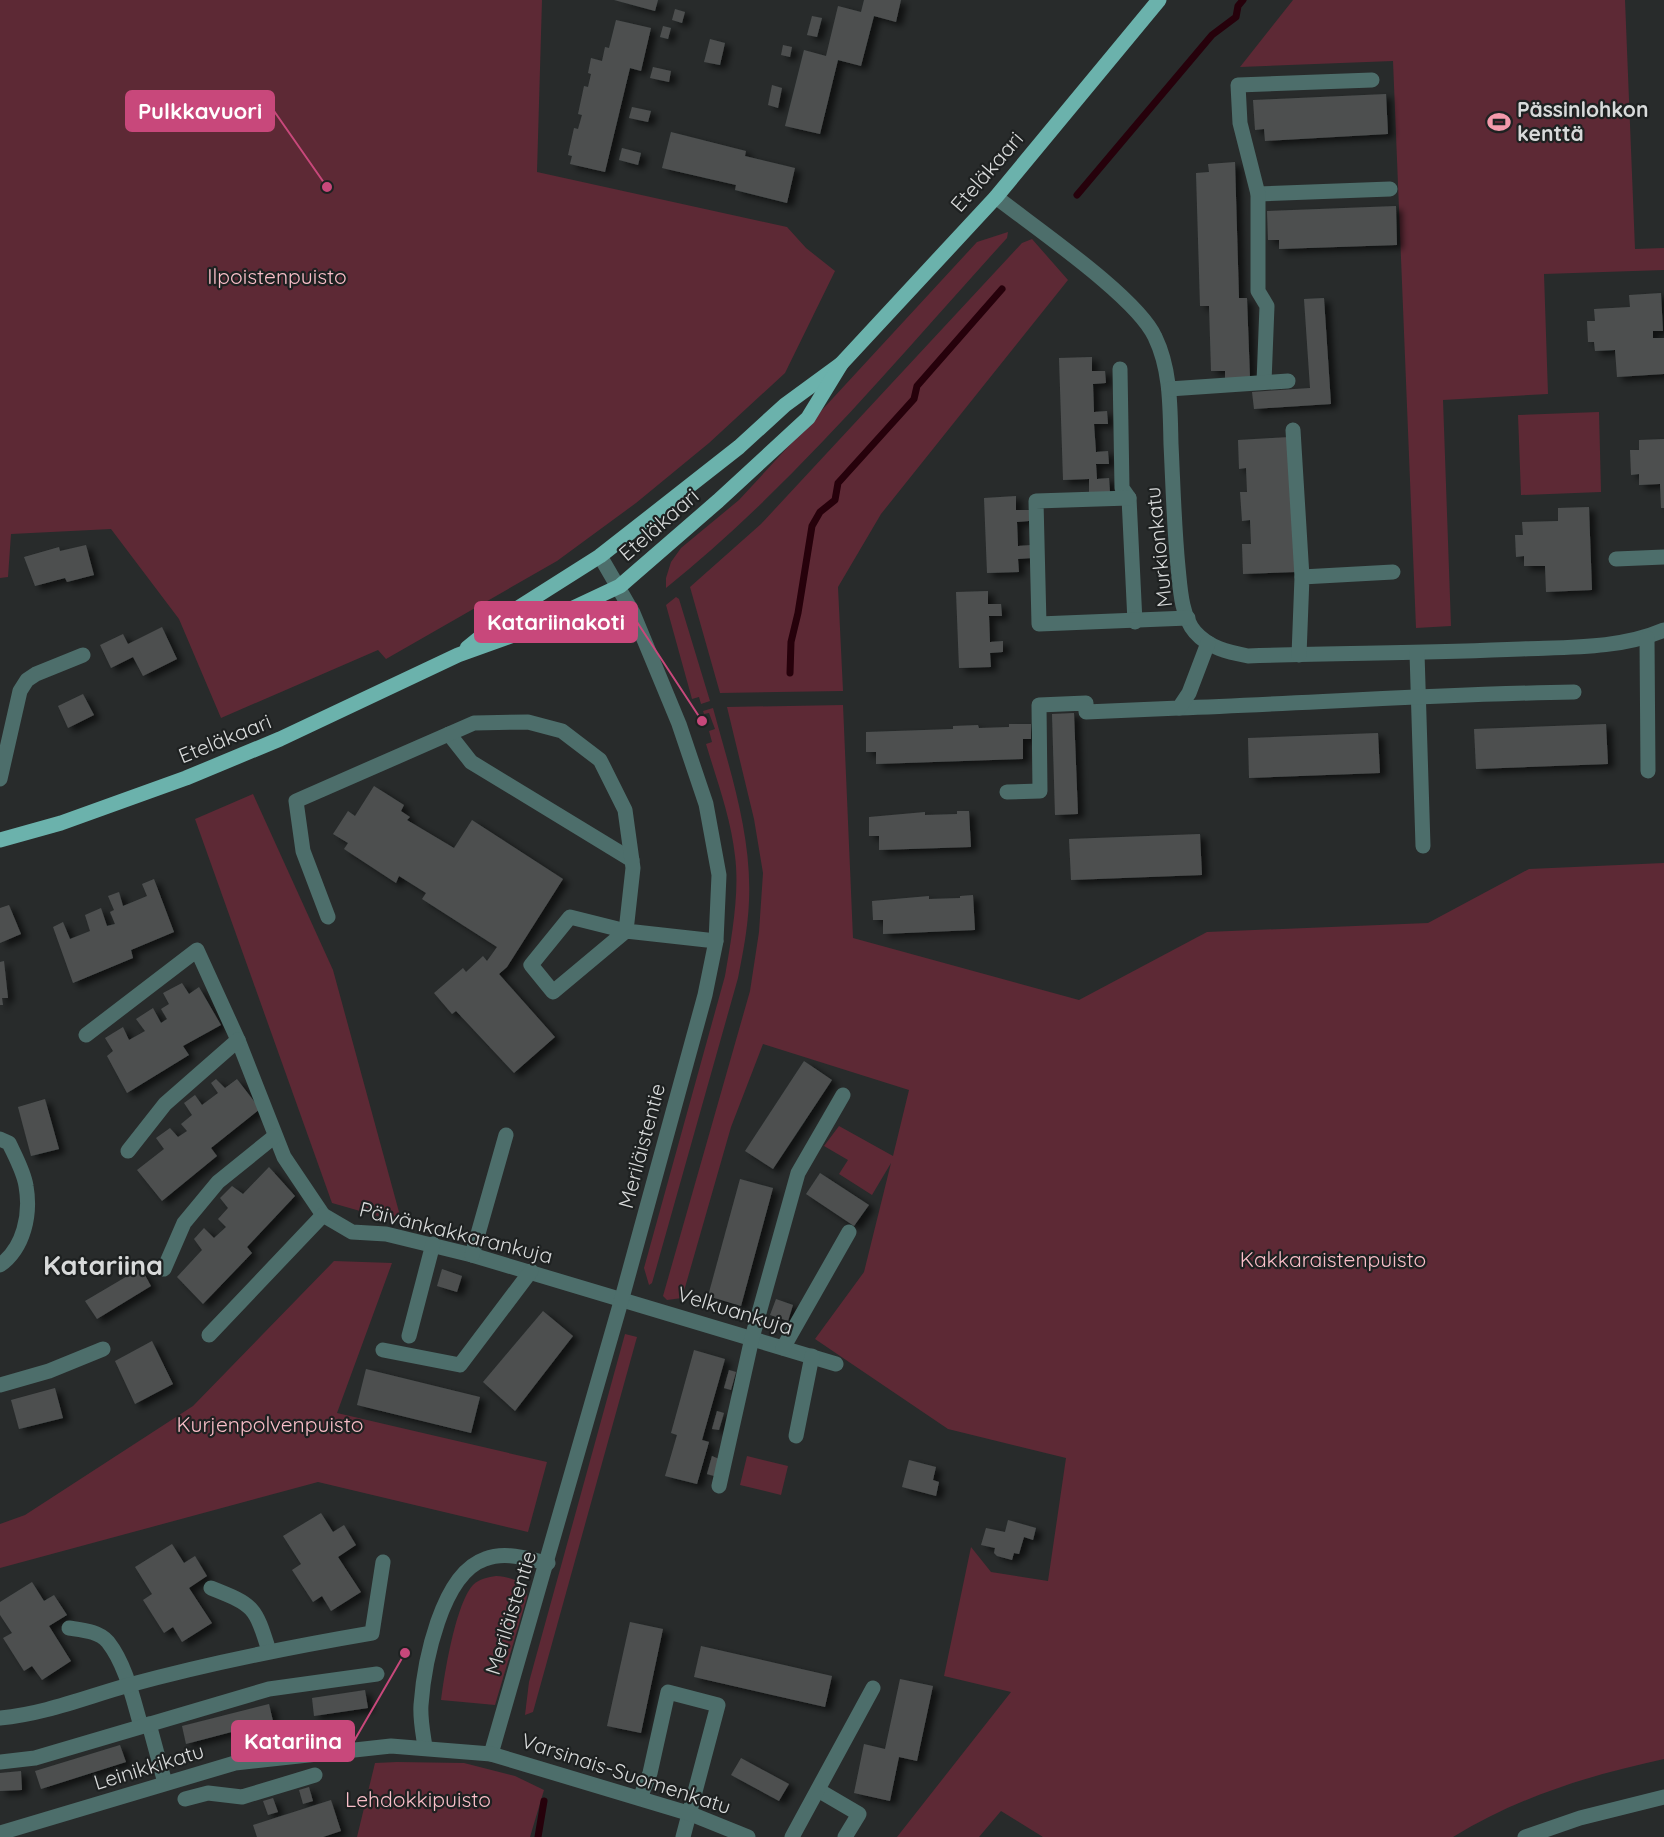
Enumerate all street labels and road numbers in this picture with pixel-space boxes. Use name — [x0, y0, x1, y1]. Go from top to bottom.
street label: Eteläkaari — [944, 126, 1028, 217]
street label: Eteläkaari — [613, 482, 704, 566]
street label: Murkionkatu — [1139, 486, 1177, 609]
street label: Eteläkaari — [174, 708, 275, 768]
street label: Meriläistentie — [612, 1080, 670, 1211]
street label: Päivänkakkarankuja — [357, 1195, 556, 1269]
street label: Velkuankuja — [674, 1280, 796, 1340]
street label: Meriläistentie — [479, 1548, 541, 1678]
street label: Varsinais-Suomenkatu — [518, 1727, 734, 1819]
street label: Leinikkikatu — [90, 1737, 207, 1795]

